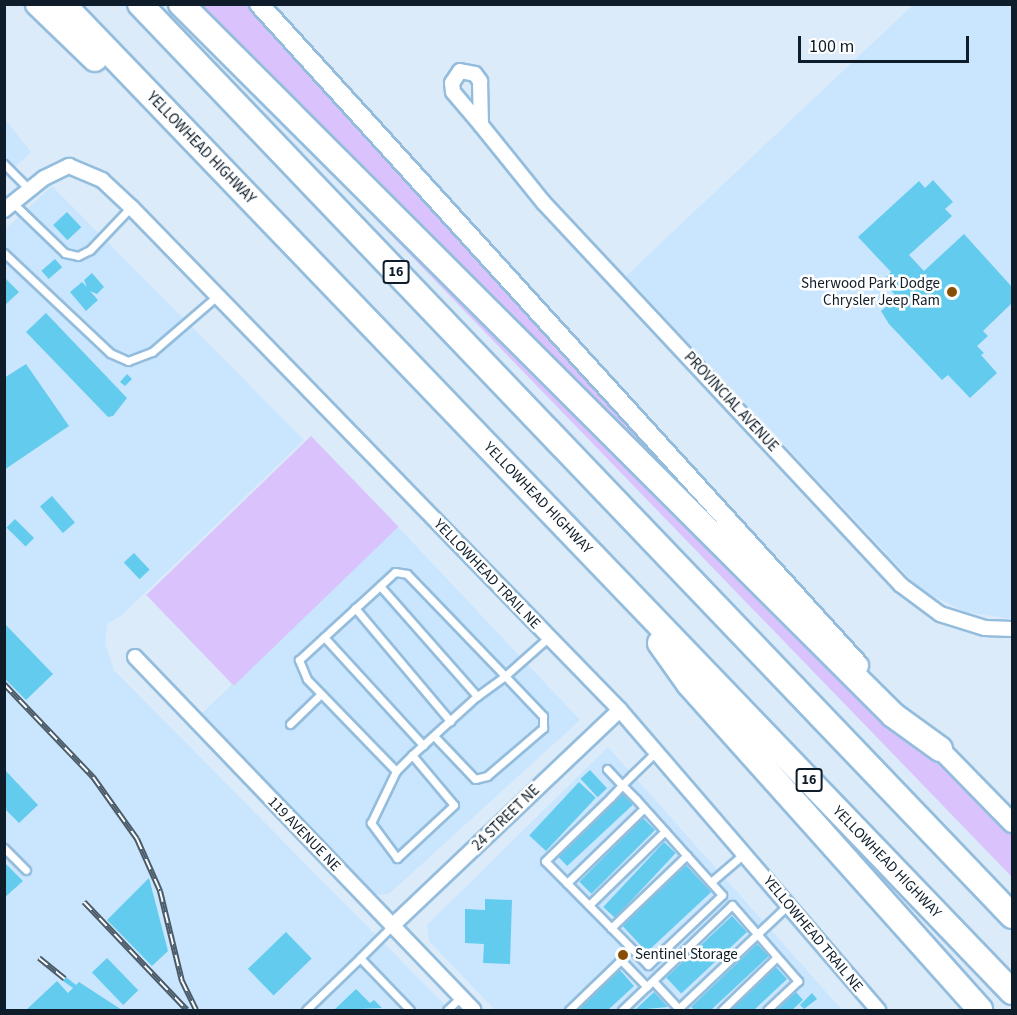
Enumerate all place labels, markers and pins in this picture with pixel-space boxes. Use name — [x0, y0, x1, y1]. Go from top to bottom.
place label: Sherwood Park Dodge Chrysler Jeep Ram — [801, 274, 940, 309]
marker: Sherwood Park Dodge Chrysler Jeep Ram — [945, 285, 959, 299]
place label: Sentinel Storage — [635, 946, 738, 964]
marker: Sentinel Storage — [616, 948, 630, 962]

